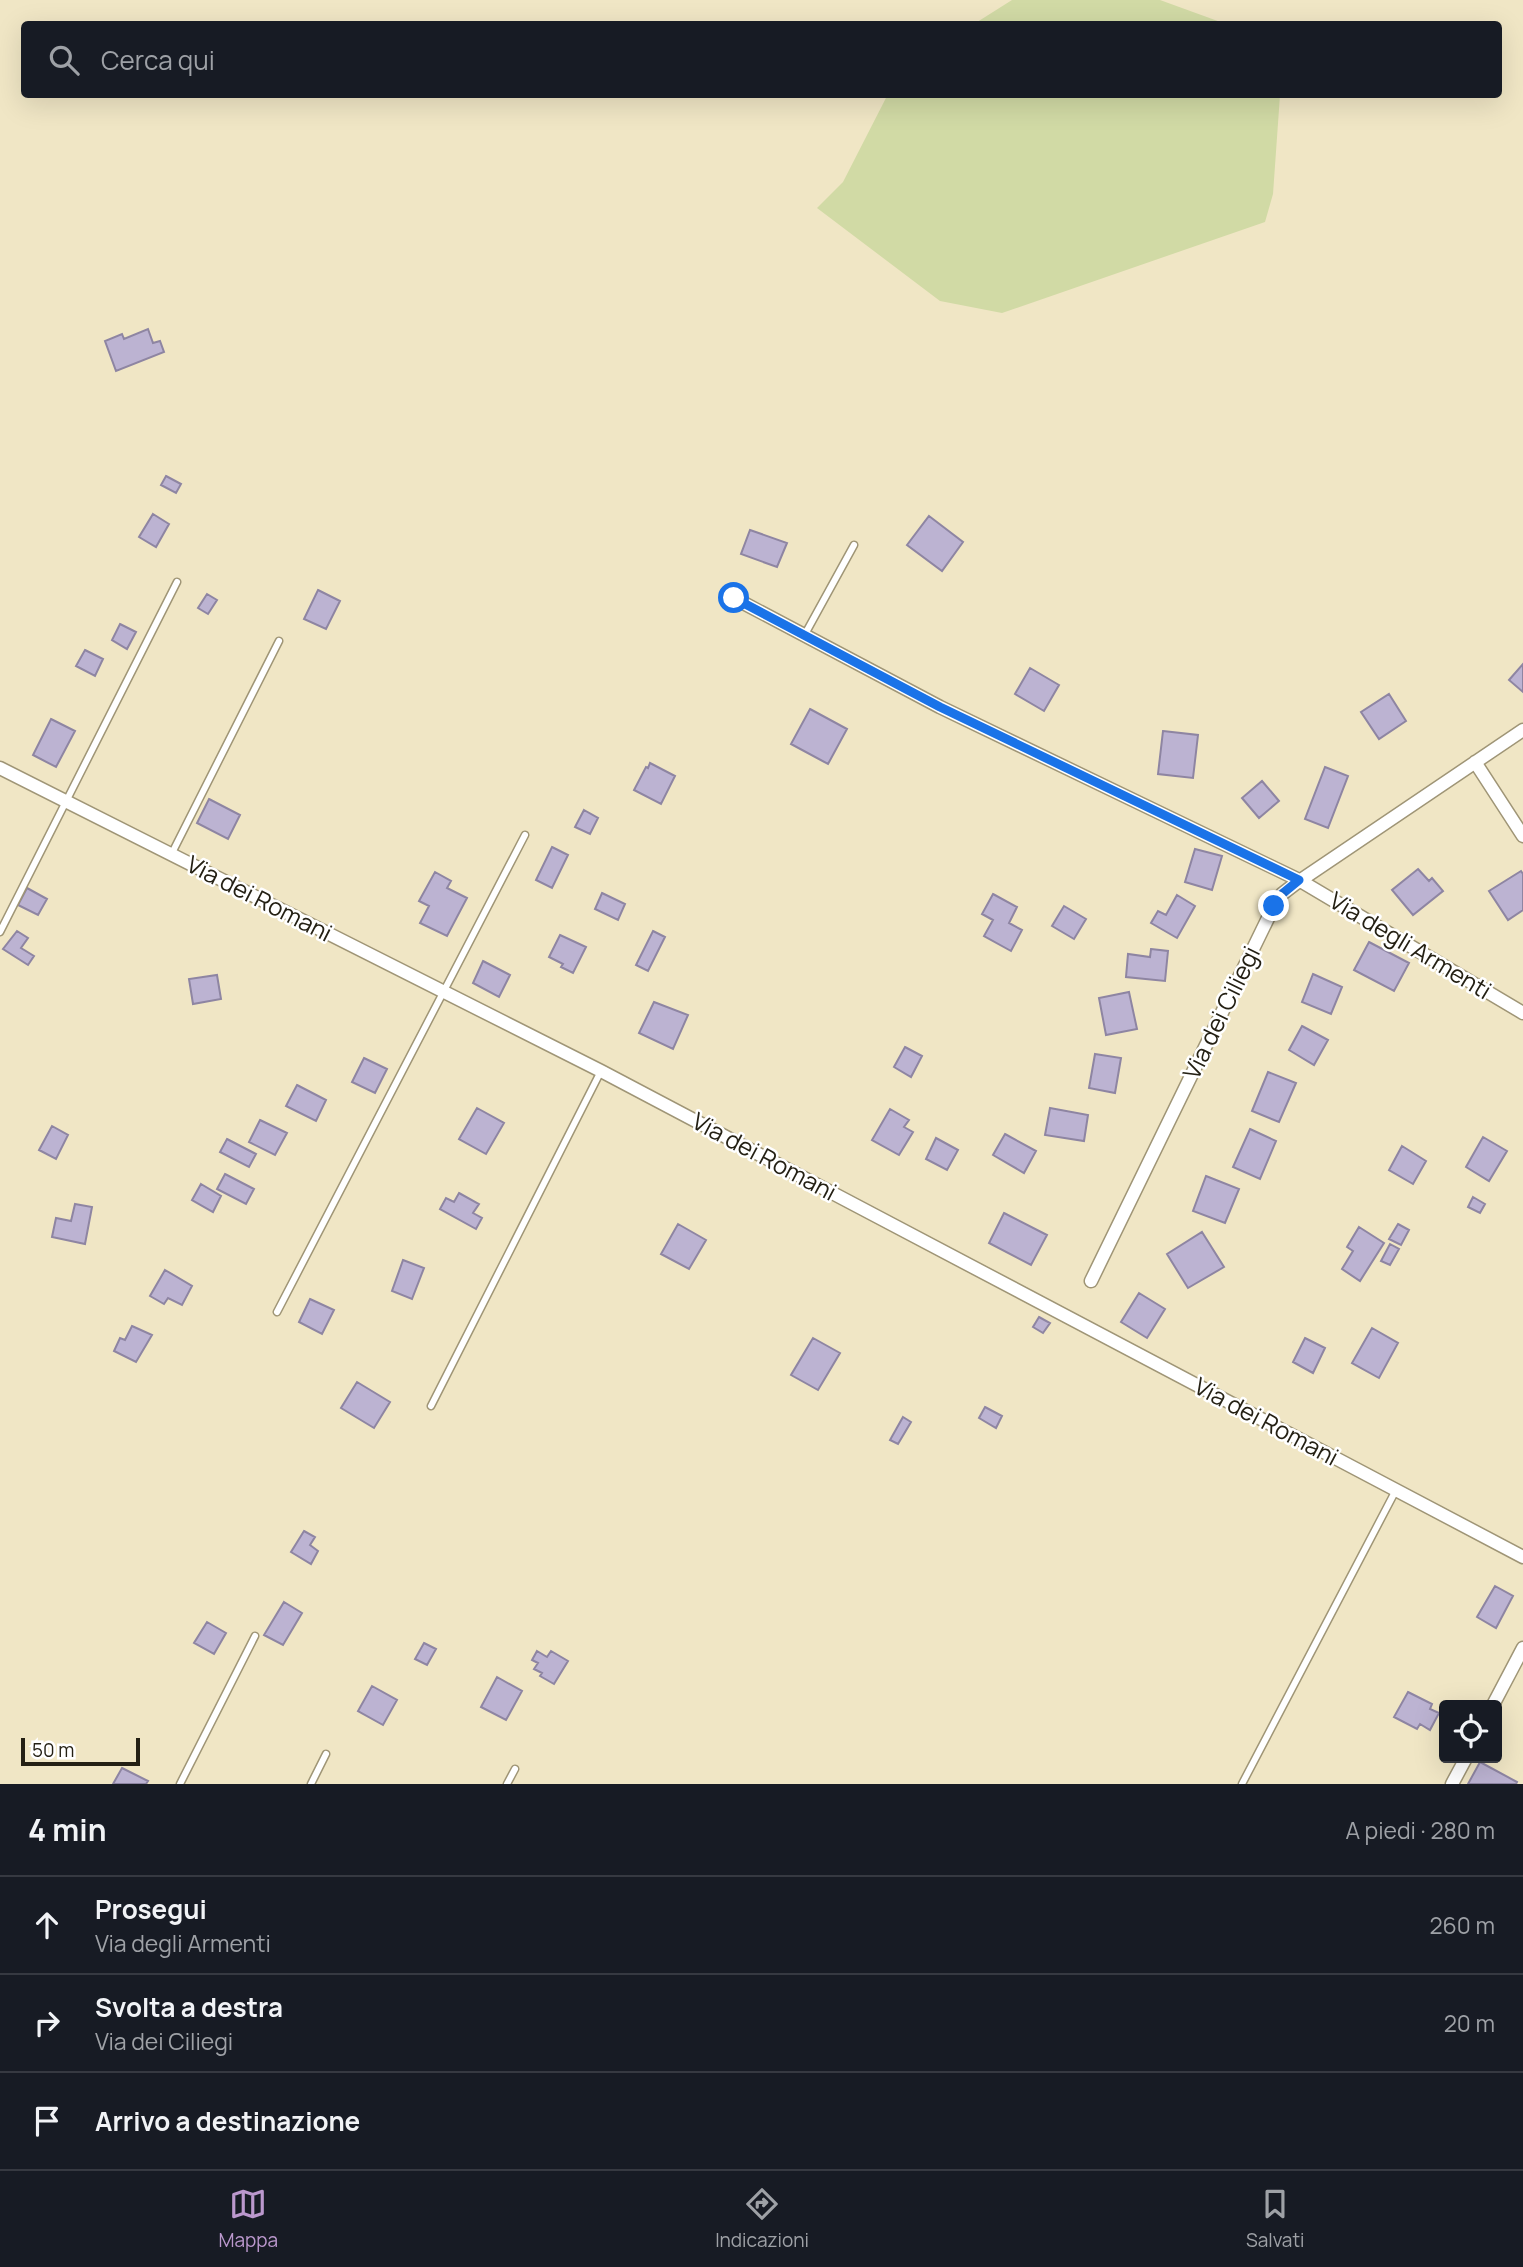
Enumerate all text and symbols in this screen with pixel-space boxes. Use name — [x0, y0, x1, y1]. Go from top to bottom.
search box — [21, 21, 1502, 98]
icon: search — [45, 41, 83, 79]
text: Cerca qui — [101, 42, 215, 78]
route start — [718, 582, 749, 613]
street label: Via dei Romani — [181, 847, 338, 949]
street label: Via degli Armenti — [1324, 883, 1498, 1006]
route end — [1258, 890, 1289, 921]
street label: Via dei Ciliegi — [1174, 940, 1267, 1084]
street label: Via dei Romani — [687, 1104, 843, 1208]
street label: Via dei Romani — [1189, 1369, 1345, 1473]
map controls — [1439, 1700, 1502, 1763]
button: locate — [1439, 1700, 1502, 1763]
scale bar — [21, 1735, 140, 1767]
text: 50 m — [32, 1737, 74, 1763]
text: 4 min — [28, 1809, 106, 1850]
text: A piedi · 280 m — [1345, 1814, 1495, 1846]
text: Prosegui — [95, 1891, 207, 1927]
icon: ahead — [28, 1906, 66, 1944]
text: 260 m — [1429, 1909, 1495, 1941]
text: Via degli Armenti — [95, 1927, 271, 1959]
text: Svolta a destra — [95, 1989, 283, 2025]
icon: right — [28, 2004, 66, 2042]
text: 20 m — [1444, 2007, 1495, 2039]
text: Via dei Ciliegi — [95, 2025, 233, 2057]
icon: arrive — [28, 2102, 66, 2140]
text: Arrivo a destinazione — [95, 2103, 360, 2139]
tab: Mappa — [219, 2185, 278, 2253]
tab: Indicazioni — [715, 2185, 809, 2253]
tab: Salvati — [1246, 2185, 1304, 2253]

